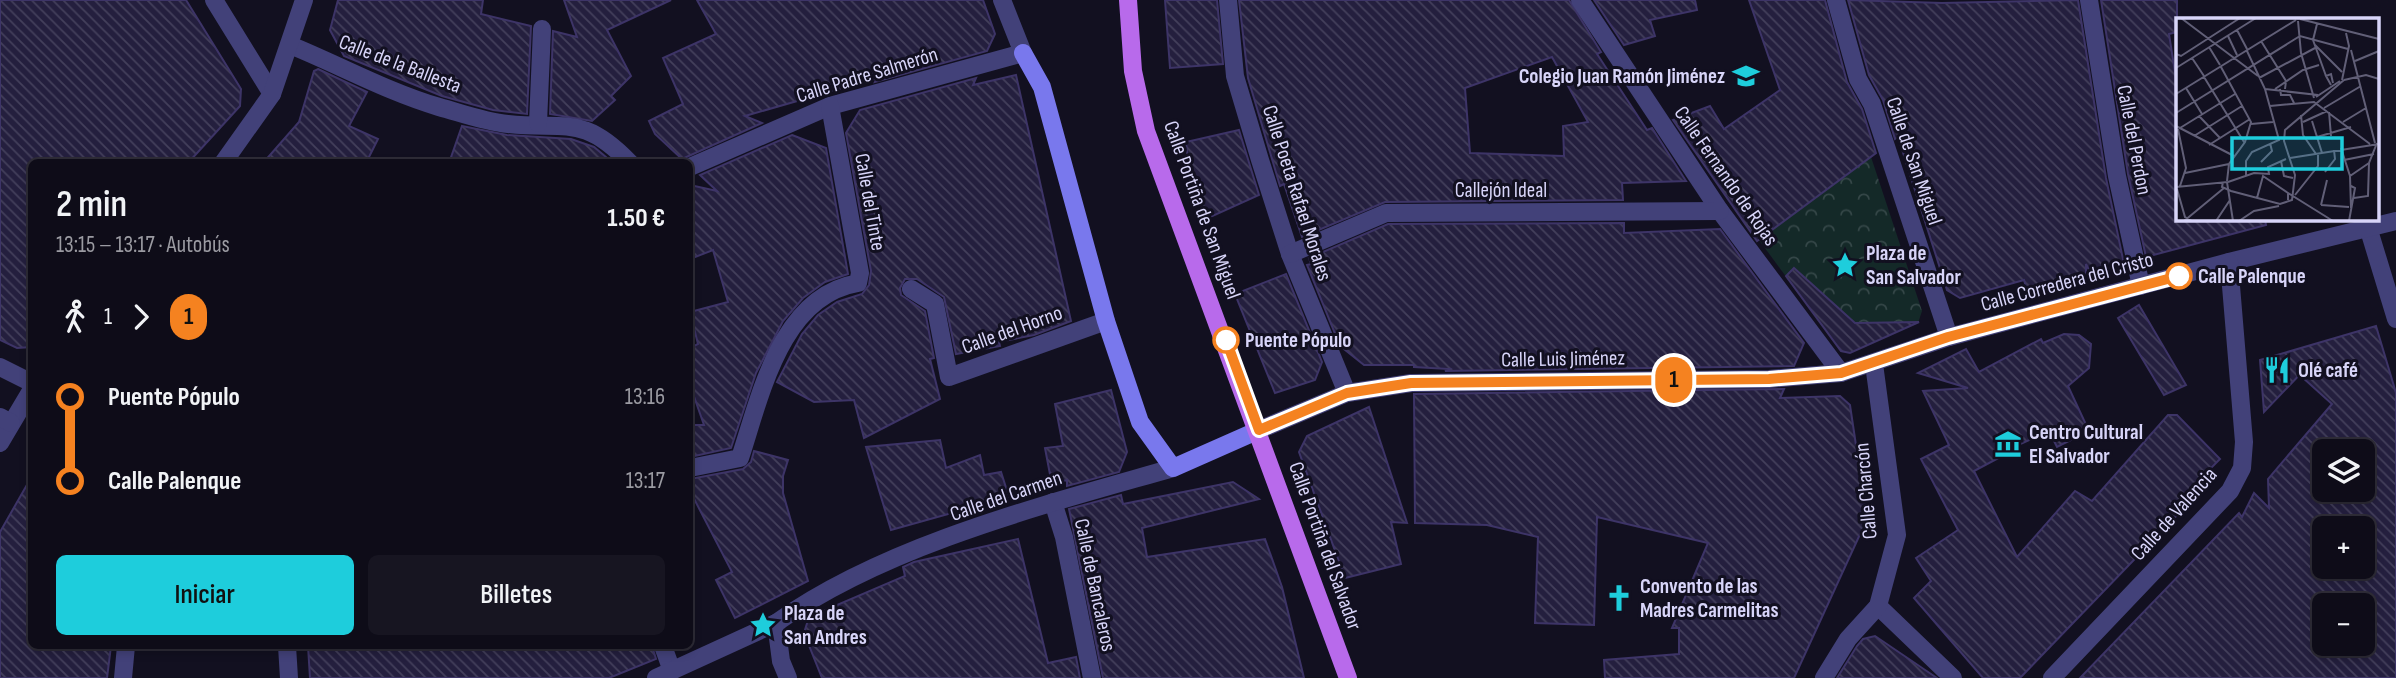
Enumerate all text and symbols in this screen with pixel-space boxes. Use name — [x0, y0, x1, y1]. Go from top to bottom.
inset map — [2176, 18, 2378, 220]
street label: Calle de la Ballesta — [335, 29, 465, 99]
street label: Calle Padre Salmerón — [793, 42, 941, 108]
school or university icon: Colegio Juan Ramón Jiménez — [1731, 61, 1761, 91]
place label: Colegio Juan Ramón Jiménez — [1519, 64, 1725, 89]
street label: Calle del Perdon — [2111, 83, 2157, 197]
street label: Calle de San Miguel — [1880, 94, 1948, 228]
street label: Calle Fernando de Rojas — [1669, 101, 1783, 251]
street label: Calle Poeta Rafael Morales — [1257, 102, 1337, 284]
street label: Calle Portiña de San Miguel — [1158, 117, 1246, 303]
street label: Calle del Tinte — [849, 151, 891, 253]
street label: Callejón Ideal — [1455, 178, 1547, 203]
text: 2 min — [56, 182, 127, 227]
text: 1.50 € — [607, 203, 665, 234]
text: 13:15 – 13:17 · Autobús — [56, 231, 230, 259]
place label: Plaza de San Salvador — [1866, 241, 1961, 290]
street label: Calle Corredera del Cristo — [1978, 247, 2156, 317]
place icon: Plaza de San Salvador — [1830, 250, 1860, 280]
marker: Calle Palenque — [2166, 263, 2192, 289]
place label: Calle Palenque — [2198, 264, 2306, 289]
icon: walk — [56, 298, 94, 336]
icon: forward — [122, 298, 160, 336]
street label: Calle del Horno — [958, 300, 1066, 360]
text: 1 — [184, 302, 193, 331]
text: 1 — [104, 303, 112, 331]
marker: Puente Pópulo — [1213, 327, 1239, 353]
place label: Puente Pópulo — [1245, 328, 1352, 353]
street label: Calle Luis Jiménez — [1501, 345, 1626, 373]
restaurant icon: Olé café — [2262, 355, 2292, 385]
line badge: 1 — [1651, 357, 1697, 403]
place label: Olé café — [2298, 358, 2358, 383]
text: 1 — [1669, 365, 1679, 394]
text: Puente Pópulo — [108, 382, 240, 413]
text: 13:16 — [625, 383, 665, 411]
place label: Centro Cultural El Salvador — [2029, 420, 2143, 469]
museum icon: Centro Cultural El Salvador — [1993, 429, 2023, 459]
map controls — [2312, 439, 2375, 656]
button: layers — [2312, 439, 2375, 502]
street label: Calle Charcón — [1849, 442, 1883, 540]
street label: Calle Portiña del Salvador — [1283, 459, 1367, 633]
street label: Calle de Valencia — [2126, 462, 2222, 566]
street label: Calle del Carmen — [947, 465, 1065, 527]
text: Calle Palenque — [108, 466, 241, 497]
text: 13:17 — [626, 467, 665, 495]
street label: Calle de Bancaleros — [1069, 516, 1121, 654]
button: + — [2312, 516, 2375, 579]
button: Iniciar — [56, 555, 354, 635]
button: Billetes — [368, 555, 665, 635]
place label: Convento de las Madres Carmelitas — [1640, 574, 1779, 623]
church icon: Convento de las Madres Carmelitas — [1604, 583, 1634, 613]
button: − — [2312, 593, 2375, 656]
place label: Plaza de San Andres — [784, 601, 867, 650]
place icon: Plaza de San Andres — [748, 610, 778, 640]

